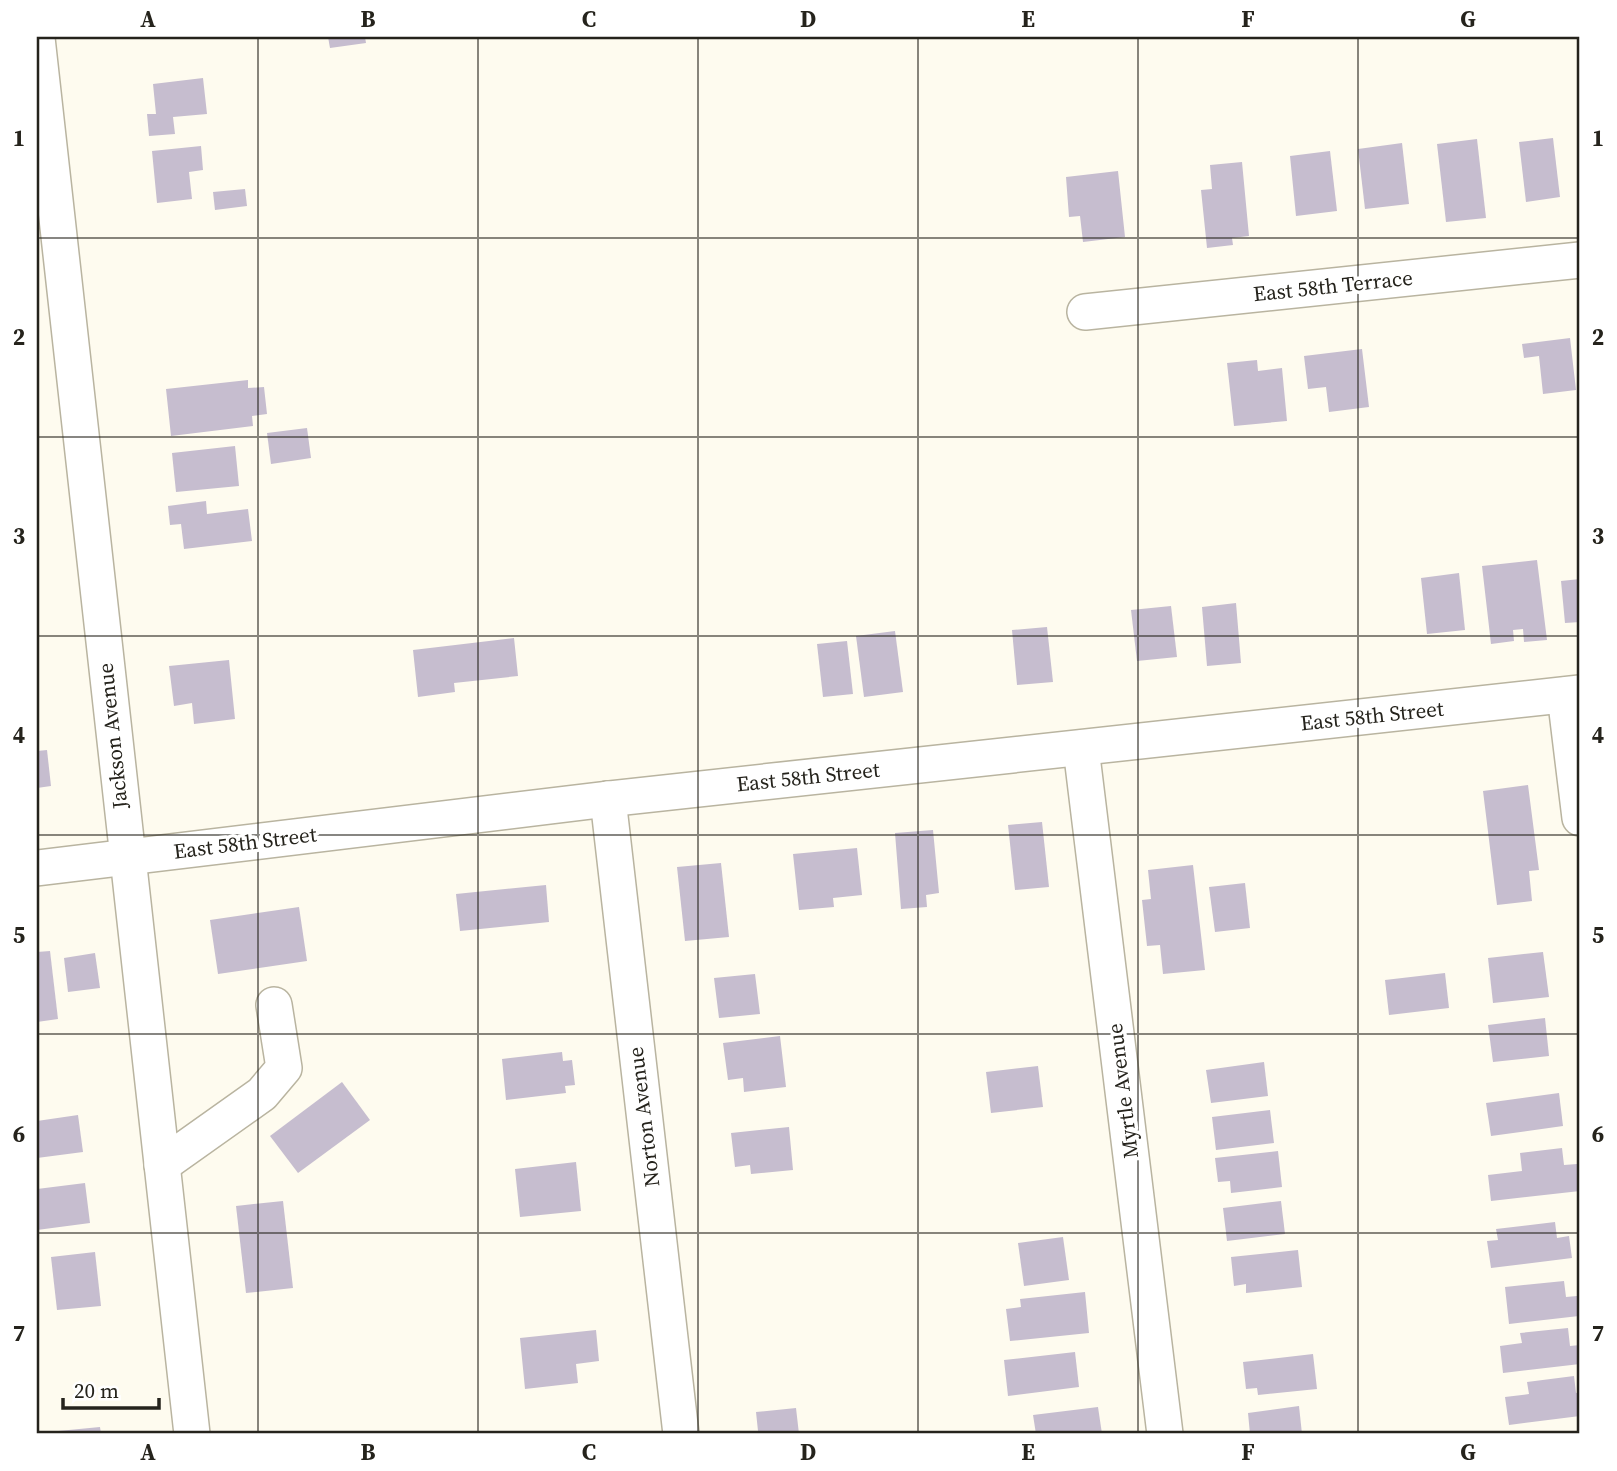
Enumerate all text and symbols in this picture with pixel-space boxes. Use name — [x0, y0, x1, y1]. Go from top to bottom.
text: A — [140, 3, 156, 35]
text: B — [361, 3, 376, 35]
text: C — [582, 3, 596, 35]
text: D — [800, 3, 816, 35]
text: E — [1021, 3, 1035, 35]
text: F — [1241, 3, 1255, 35]
text: G — [1460, 3, 1476, 35]
text: 1 — [13, 122, 25, 154]
text: 1 — [1592, 122, 1604, 154]
street label: East 58th Terrace — [1252, 263, 1414, 308]
text: 2 — [13, 321, 25, 353]
text: 2 — [1592, 321, 1604, 353]
text: 3 — [13, 520, 25, 552]
text: 3 — [1592, 520, 1604, 552]
street label: Jackson Avenue — [90, 662, 135, 811]
street label: East 58th Street — [1299, 694, 1445, 737]
text: 4 — [13, 719, 25, 751]
text: 4 — [1592, 719, 1604, 751]
street label: East 58th Street — [735, 755, 881, 798]
street label: East 58th Street — [172, 819, 318, 866]
text: 5 — [13, 919, 25, 951]
text: 5 — [1592, 919, 1604, 951]
street label: Myrtle Avenue — [1100, 1022, 1145, 1160]
street label: Norton Avenue — [621, 1045, 666, 1189]
text: 6 — [13, 1118, 25, 1150]
text: 6 — [1592, 1118, 1604, 1150]
text: 7 — [13, 1317, 25, 1349]
text: 7 — [1592, 1317, 1604, 1349]
scale bar — [63, 1366, 159, 1410]
text: 20 m — [74, 1376, 119, 1405]
text: A — [140, 1436, 156, 1468]
text: B — [361, 1436, 376, 1468]
text: C — [582, 1436, 596, 1468]
text: D — [800, 1436, 816, 1468]
text: E — [1021, 1436, 1035, 1468]
text: F — [1241, 1436, 1255, 1468]
text: G — [1460, 1436, 1476, 1468]

